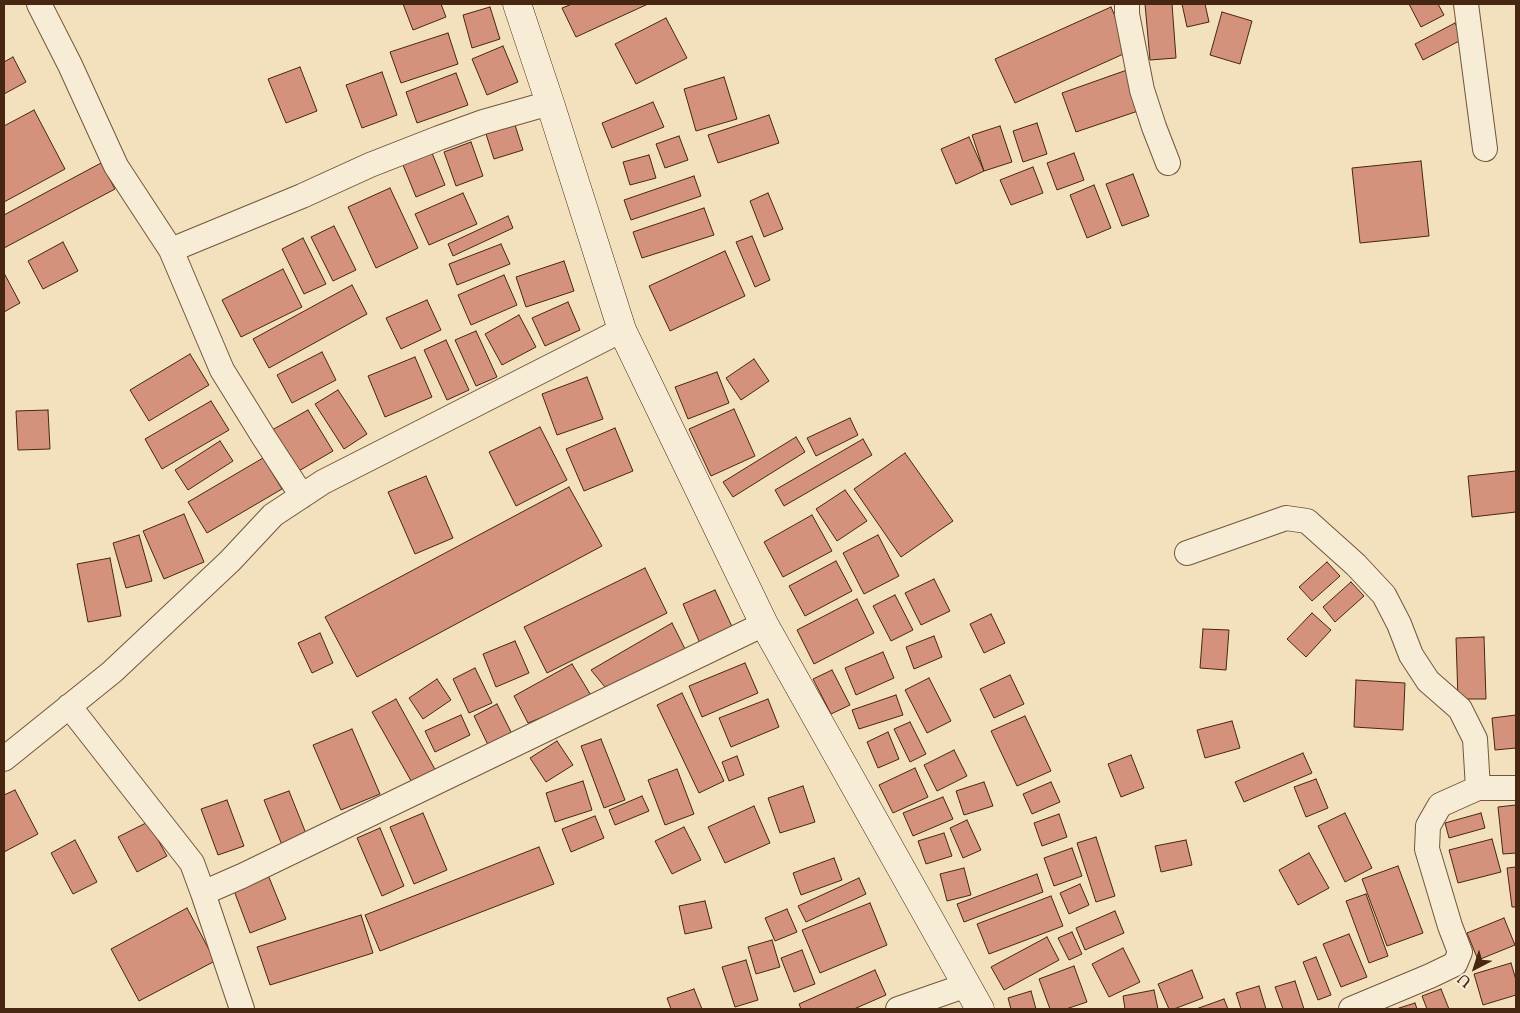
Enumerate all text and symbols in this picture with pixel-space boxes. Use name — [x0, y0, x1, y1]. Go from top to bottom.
north arrow — [1450, 943, 1500, 993]
text: U — [1455, 968, 1476, 991]

